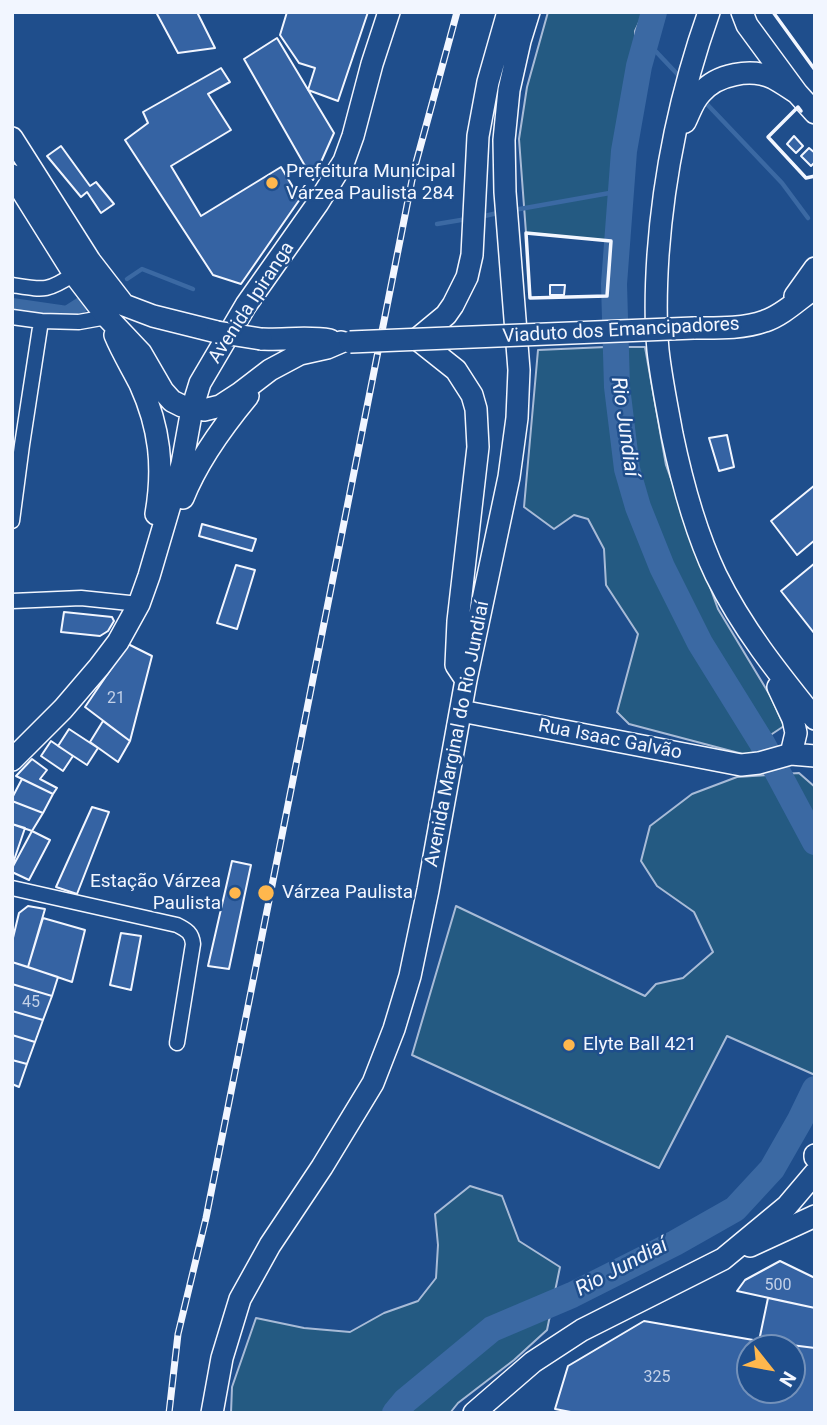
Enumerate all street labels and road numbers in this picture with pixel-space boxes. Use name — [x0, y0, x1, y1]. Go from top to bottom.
street label: Avenida Ipiranga — [204, 238, 300, 368]
street label: Viaduto dos Emancipadores — [502, 313, 740, 349]
street label: Avenida Marginal do Rio Jundiaí — [421, 599, 495, 869]
street label: Rua Isaac Galvão — [536, 715, 684, 765]

